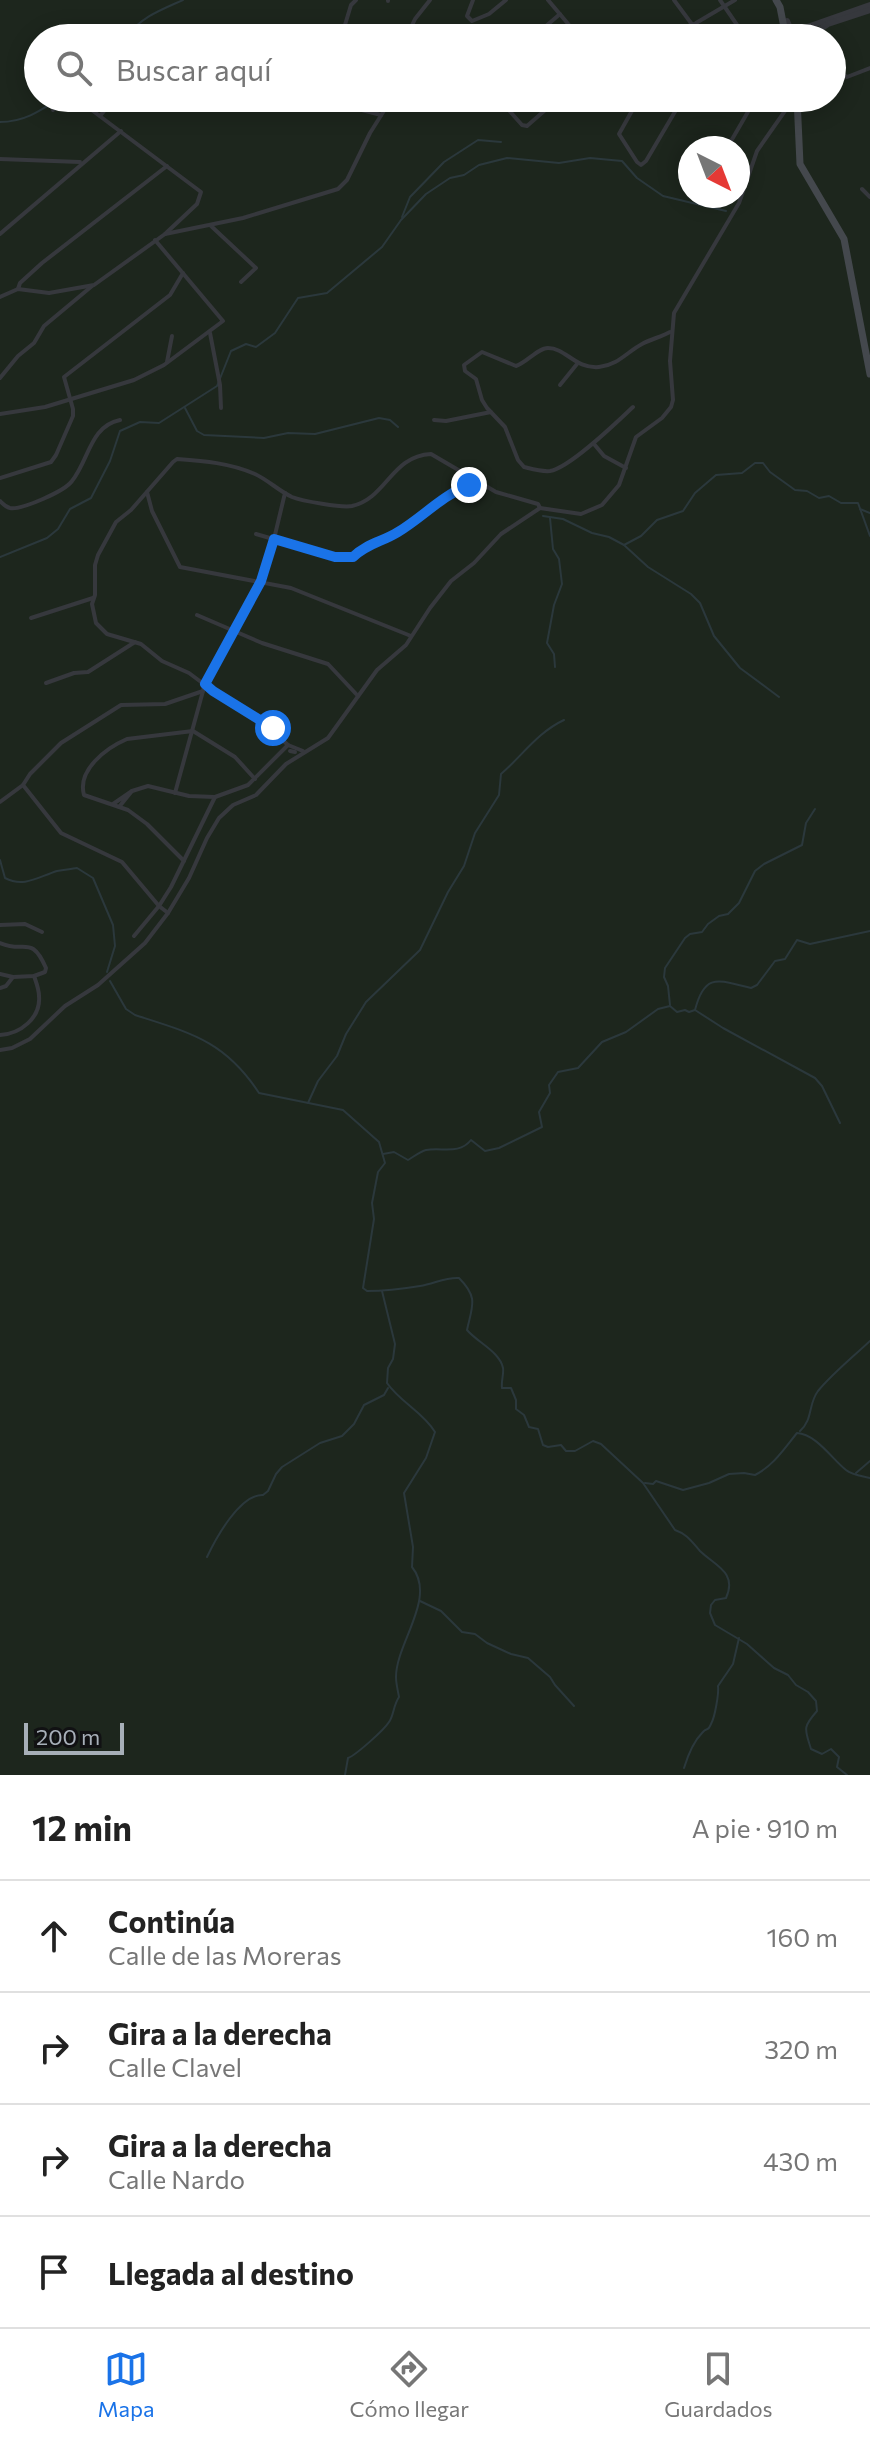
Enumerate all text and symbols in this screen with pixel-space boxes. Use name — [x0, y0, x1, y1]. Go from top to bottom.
search box — [24, 24, 846, 112]
icon: search — [52, 46, 96, 90]
text: Buscar aquí — [116, 50, 272, 87]
north arrow — [678, 136, 750, 208]
route end — [451, 467, 487, 503]
route start — [255, 710, 291, 746]
scale bar — [24, 1719, 124, 1755]
text: 200 m — [36, 1723, 100, 1750]
text: 12 min — [32, 1806, 132, 1848]
text: A pie · 910 m — [692, 1812, 838, 1843]
text: Continúa — [108, 1902, 235, 1939]
icon: ahead — [32, 1914, 76, 1958]
text: 160 m — [766, 1921, 838, 1952]
text: Calle de las Moreras — [108, 1939, 342, 1970]
text: Gira a la derecha — [108, 2014, 332, 2051]
icon: right — [32, 2026, 76, 2070]
text: 320 m — [764, 2033, 838, 2064]
text: Calle Clavel — [108, 2051, 242, 2082]
text: Gira a la derecha — [108, 2126, 332, 2163]
icon: right — [32, 2138, 76, 2182]
text: 430 m — [763, 2145, 838, 2176]
text: Calle Nardo — [108, 2163, 245, 2194]
icon: arrive — [32, 2250, 76, 2294]
text: Llegada al destino — [108, 2254, 354, 2291]
tab: Mapa — [98, 2347, 154, 2422]
tab: Cómo llegar — [350, 2347, 469, 2422]
tab: Guardados — [664, 2347, 772, 2422]

